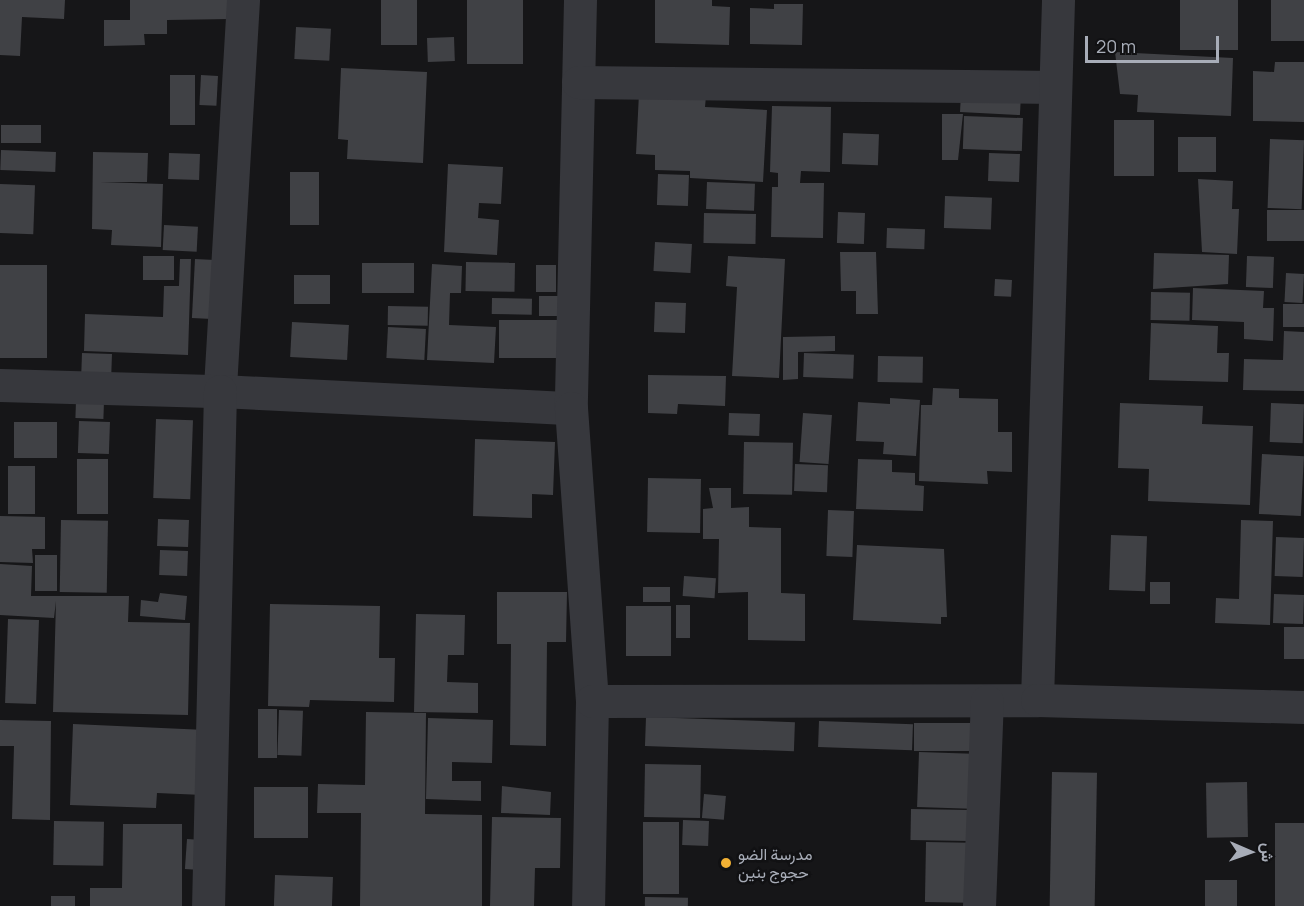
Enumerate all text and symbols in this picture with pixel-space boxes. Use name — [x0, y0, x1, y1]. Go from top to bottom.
scale bar — [1088, 24, 1222, 62]
text: 20 m — [1096, 34, 1136, 58]
north arrow — [1220, 822, 1280, 882]
text: ش — [1257, 843, 1279, 863]
place label: مدرسة الضو حجوج بنين — [738, 844, 813, 882]
marker: مدرسة الضو حجوج بنين — [719, 856, 733, 870]

